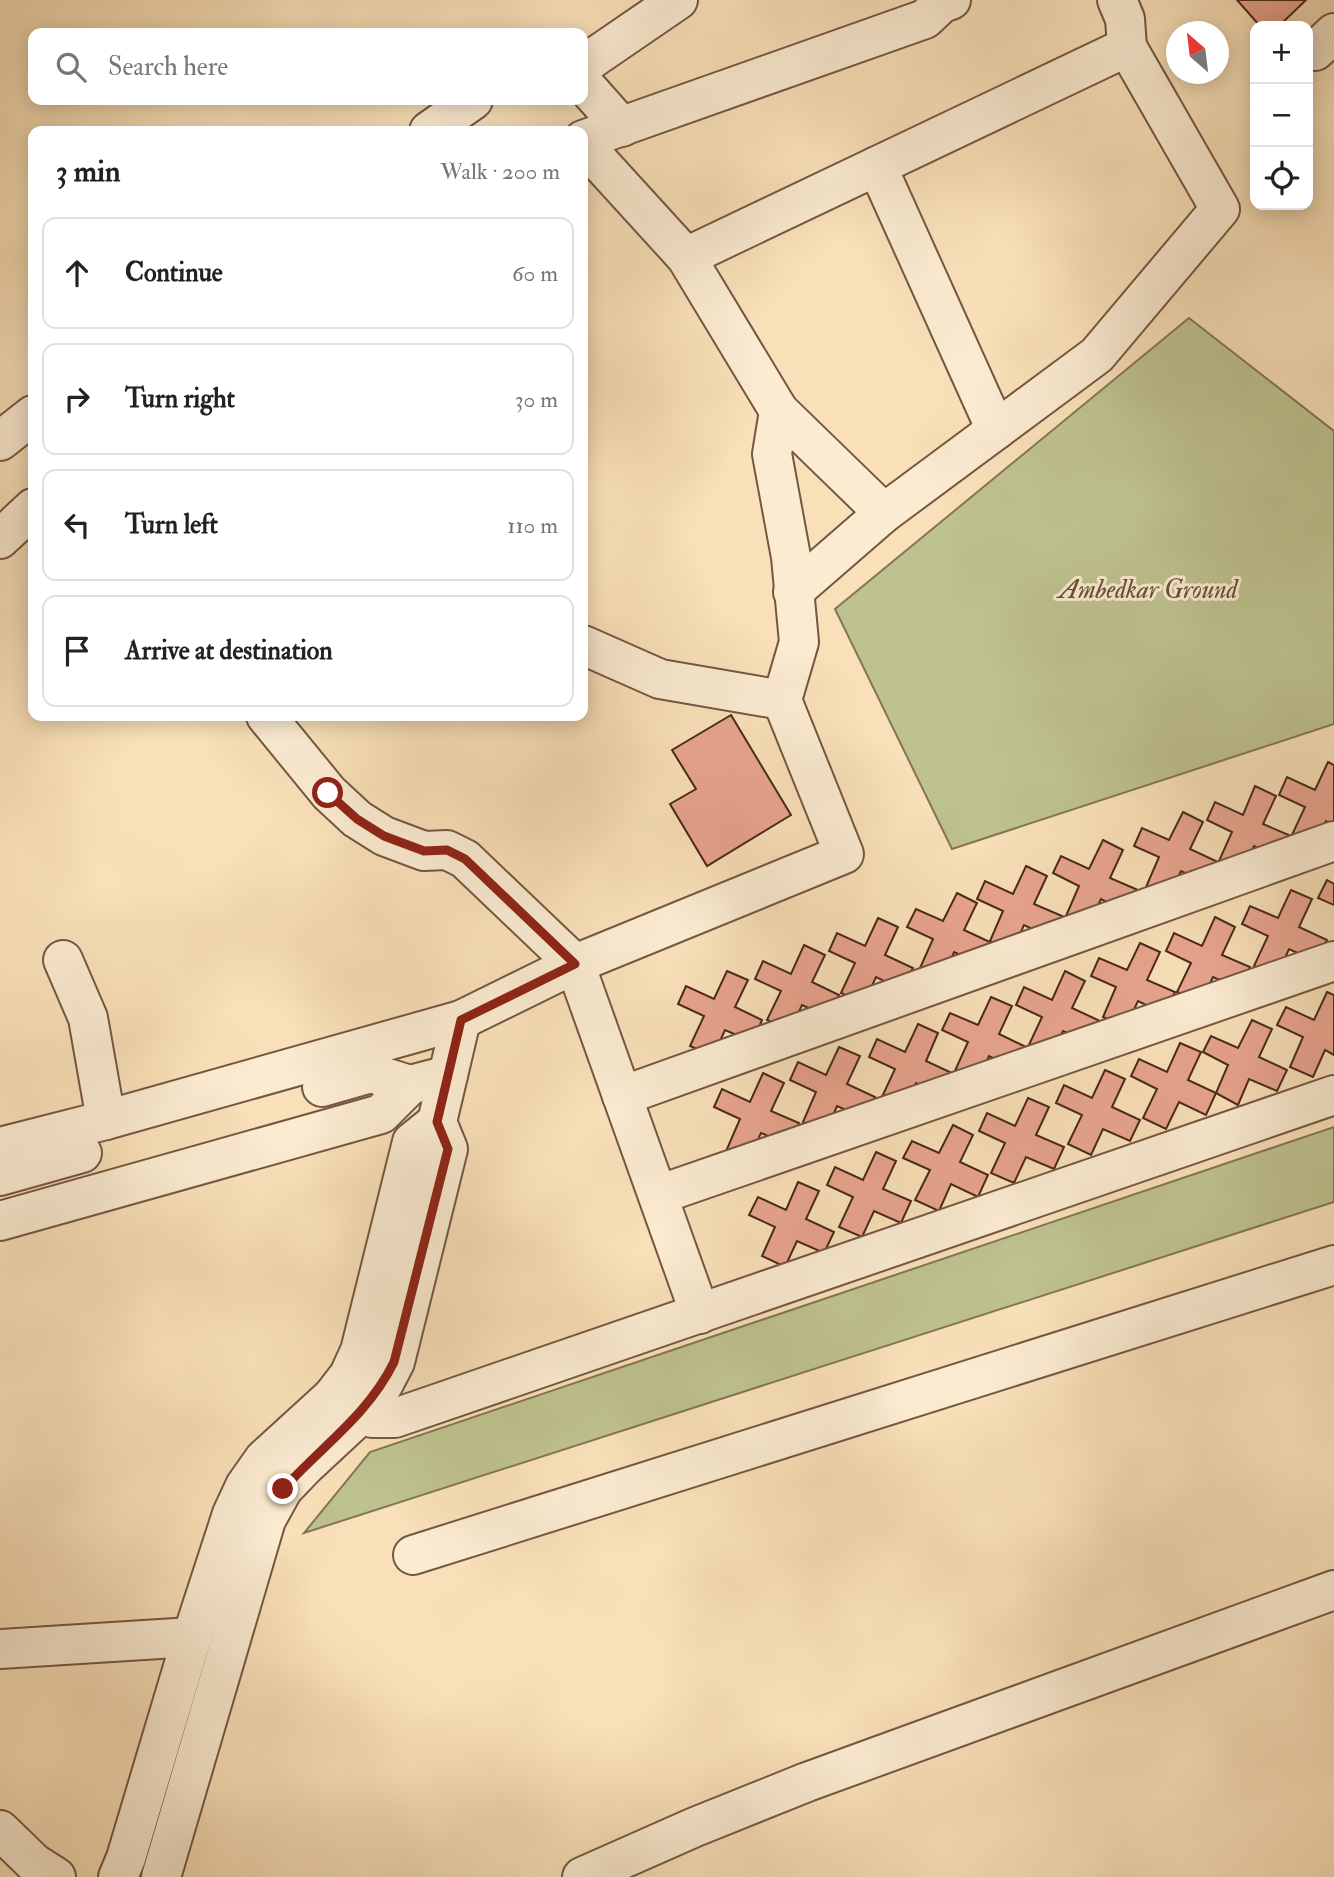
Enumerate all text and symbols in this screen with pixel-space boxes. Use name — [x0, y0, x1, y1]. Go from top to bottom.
north arrow — [1166, 21, 1229, 84]
map controls — [1250, 21, 1313, 210]
button: + — [1250, 21, 1313, 84]
search box — [28, 28, 588, 105]
icon: search — [52, 48, 90, 86]
text: Search here — [108, 51, 228, 83]
button: − — [1250, 84, 1313, 147]
button: locate — [1250, 147, 1313, 210]
text: 3 min — [56, 153, 121, 190]
text: Walk · 200 m — [440, 157, 560, 186]
icon: ahead — [58, 254, 96, 292]
text: Continue — [125, 257, 223, 289]
text: 60 m — [512, 259, 558, 288]
icon: right — [58, 380, 96, 418]
text: Turn right — [125, 383, 235, 415]
text: 30 m — [515, 385, 558, 414]
icon: left — [58, 506, 96, 544]
text: Turn left — [125, 509, 218, 541]
text: 110 m — [507, 511, 558, 540]
park label: Ambedkar Ground — [1056, 574, 1240, 606]
icon: arrive — [58, 632, 96, 670]
text: Arrive at destination — [125, 635, 333, 667]
route start — [312, 777, 343, 808]
route end — [267, 1473, 298, 1504]

